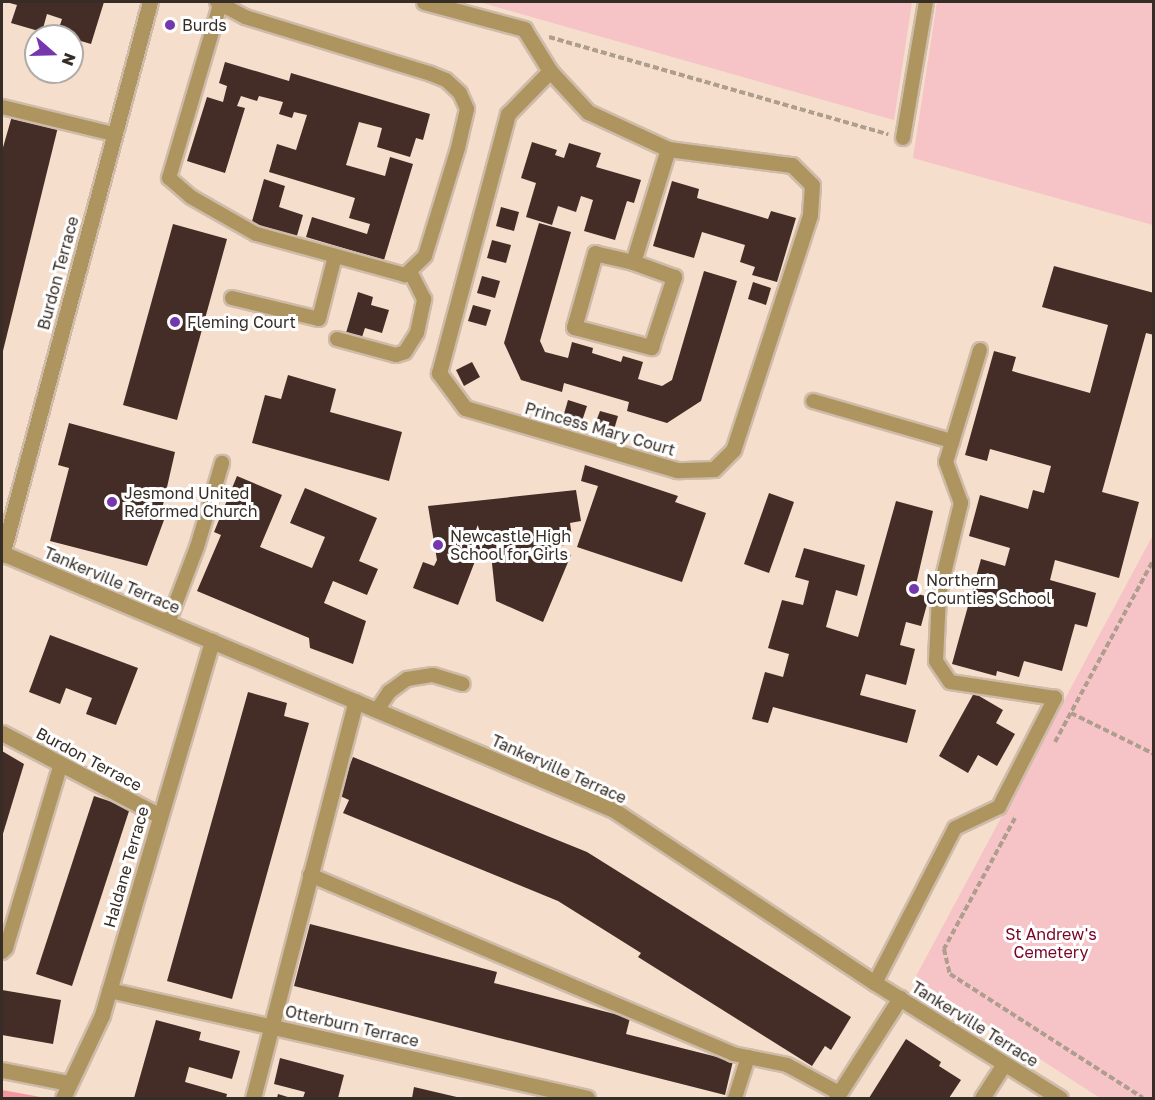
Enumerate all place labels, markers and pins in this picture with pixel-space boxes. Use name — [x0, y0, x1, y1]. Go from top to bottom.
place label: Burds — [182, 15, 227, 35]
marker: Burds — [163, 18, 177, 32]
place label: Fleming Court — [187, 312, 296, 332]
marker: Fleming Court — [168, 315, 182, 329]
place label: Jesmond United Reformed Church — [124, 483, 258, 521]
marker: Jesmond United Reformed Church — [105, 495, 119, 509]
place label: Newcastle High School for Girls — [450, 526, 571, 564]
marker: Newcastle High School for Girls — [431, 538, 445, 552]
place label: Northern Counties School — [926, 570, 1051, 608]
marker: Northern Counties School — [907, 582, 921, 596]

